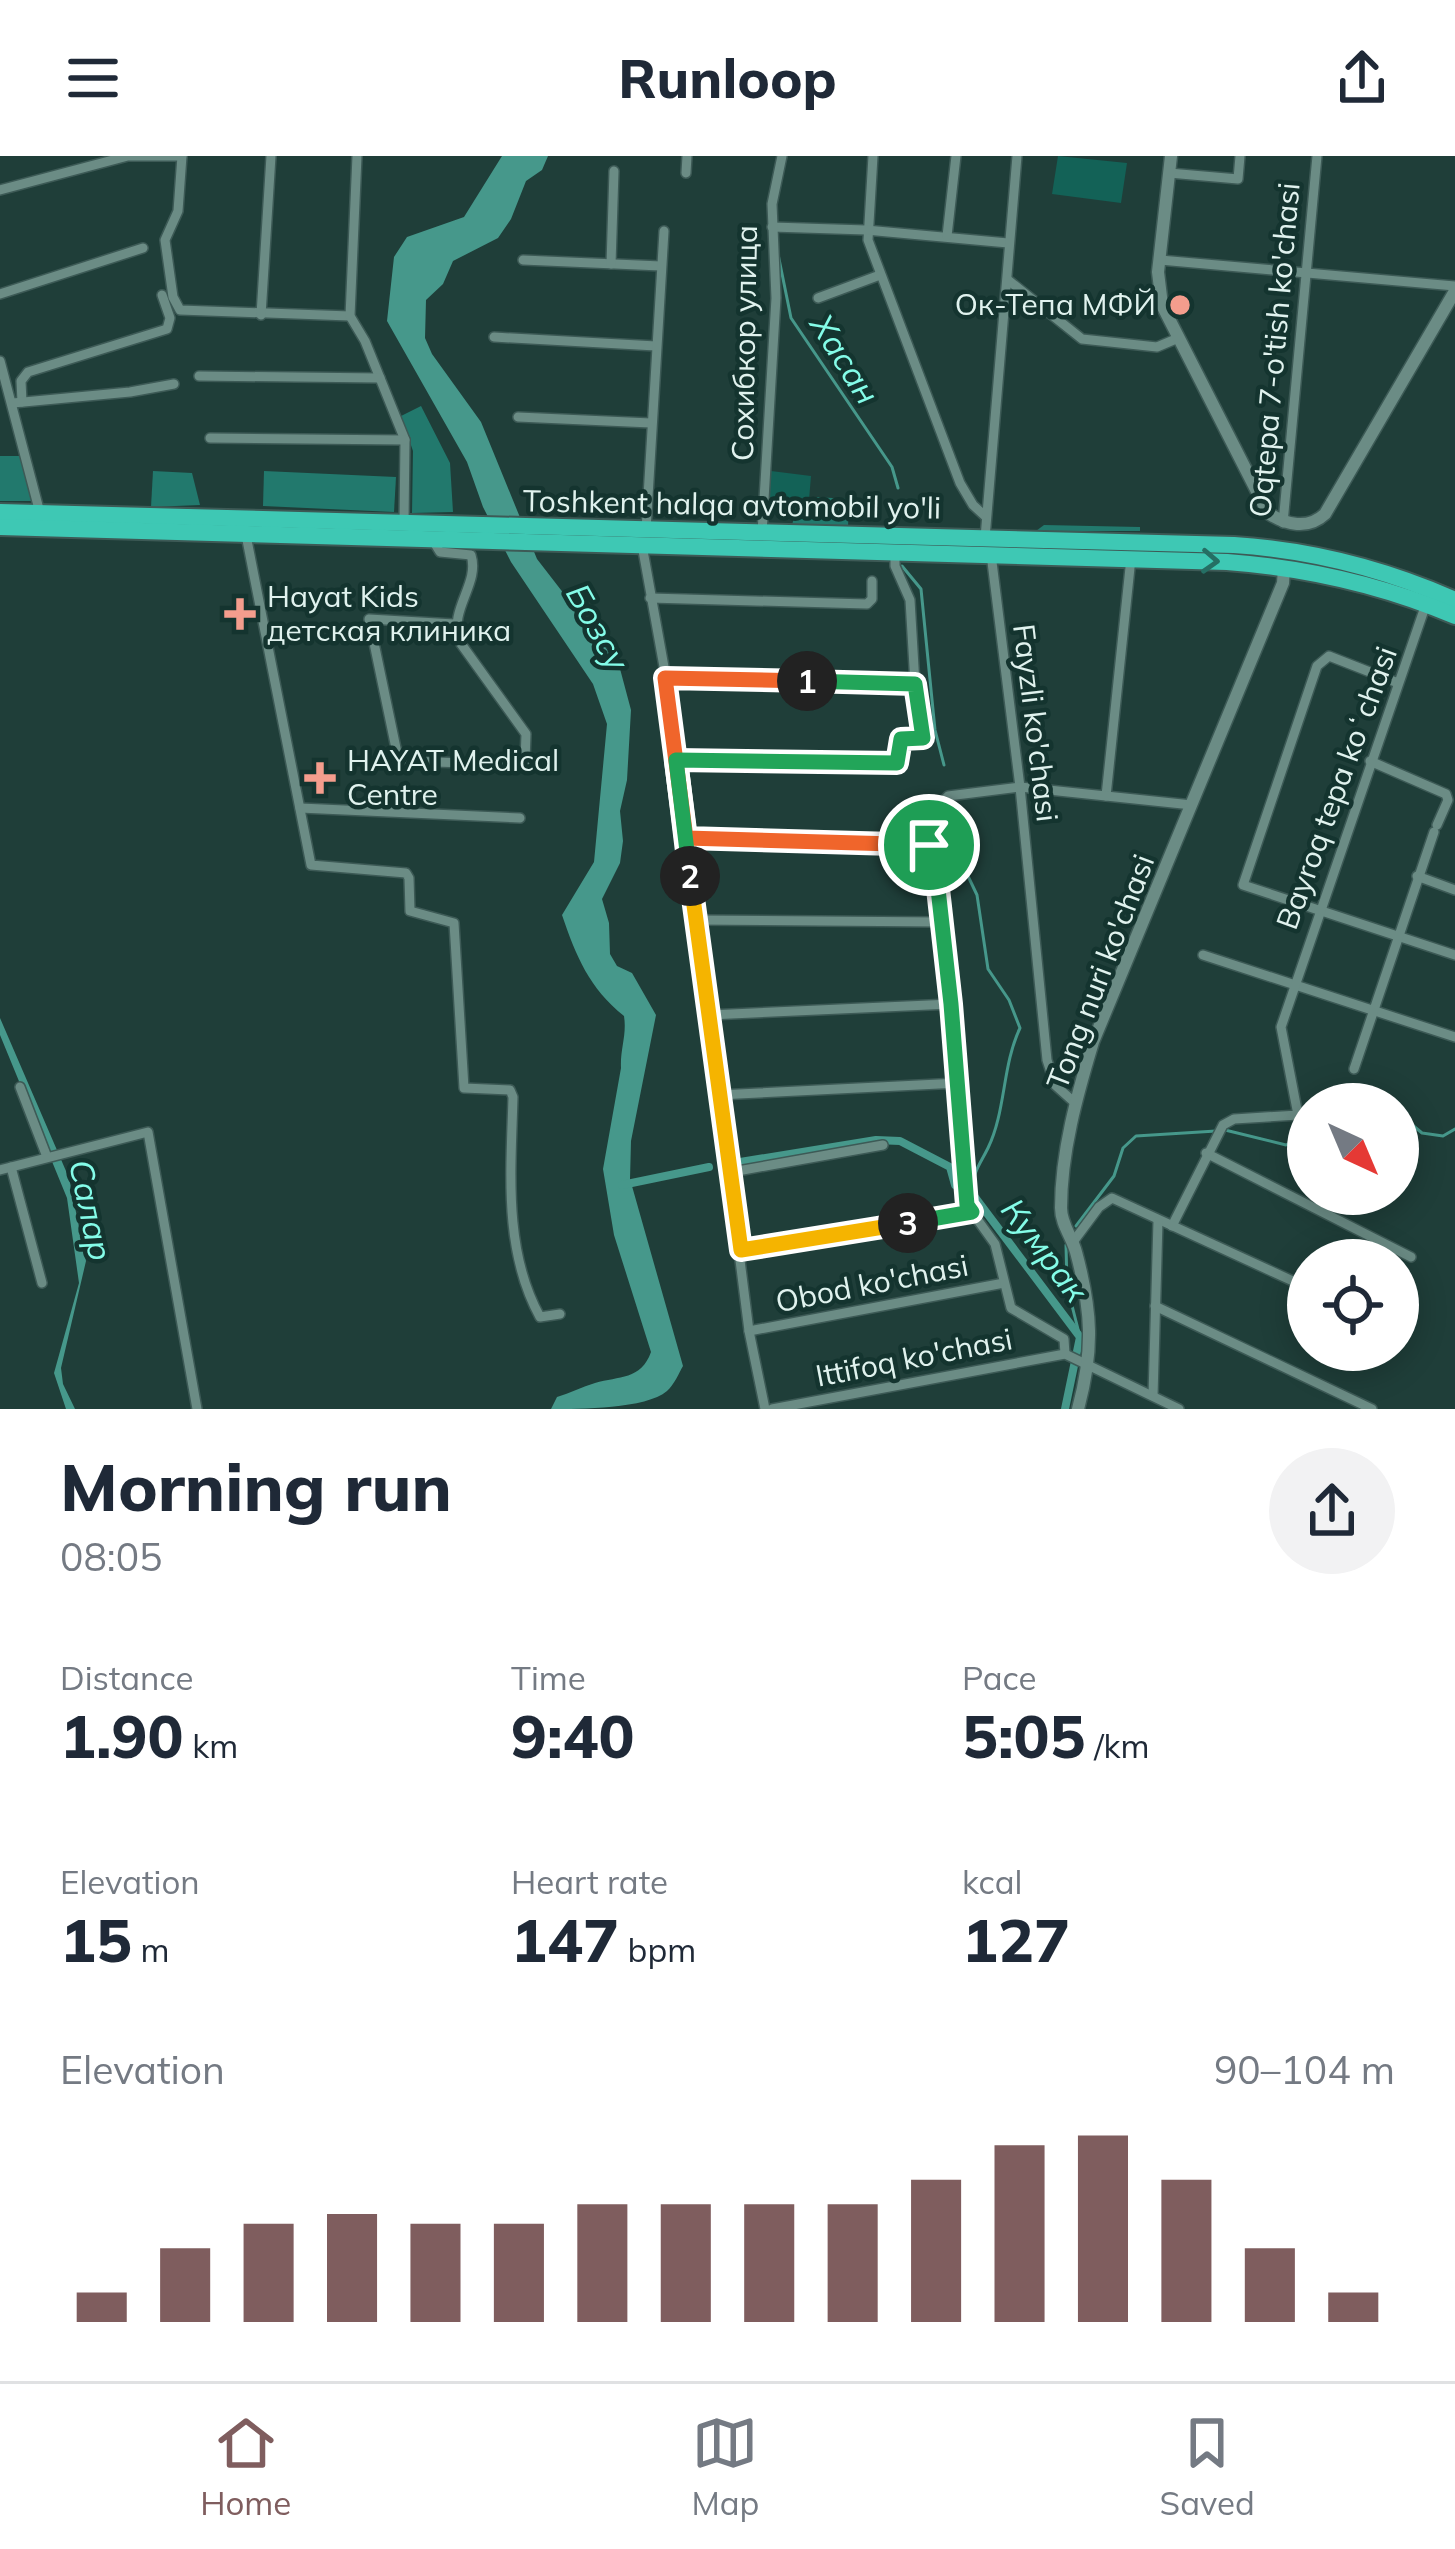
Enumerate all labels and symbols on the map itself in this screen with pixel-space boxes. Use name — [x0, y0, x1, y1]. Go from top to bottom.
street label: Oqtepa 7-o'tish ko'chasi — [1240, 181, 1308, 519]
street label: Сохибкор улица — [723, 225, 765, 461]
place label: Ок-Тепа МФЙ — [955, 285, 1156, 323]
marker: Ок-Тепа МФЙ — [1167, 292, 1193, 318]
water label: Хасан — [801, 305, 889, 411]
street label: Toshkent halqa avtomobil yo'li — [523, 481, 941, 527]
one-way arrow — [1201, 548, 1220, 574]
water label: Бозсу — [558, 576, 639, 678]
place label: Hayat Kids детская клиника — [267, 577, 511, 649]
marker: Hayat Kids детская клиника — [224, 598, 256, 630]
street label: Fayzli ko'chasi — [1005, 622, 1067, 824]
street label: Bayroq tepa koʻchasi — [1267, 641, 1405, 934]
pin: 1 — [777, 651, 837, 711]
place label: HAYAT Medical Centre — [347, 741, 559, 813]
marker: HAYAT Medical Centre — [304, 762, 336, 794]
pin — [878, 794, 980, 896]
pin: 2 — [660, 846, 720, 906]
street label: Tong nuri ko'chasi — [1038, 849, 1162, 1094]
north arrow — [1287, 1083, 1419, 1215]
water label: Салар — [61, 1156, 122, 1264]
water label: Кумрак — [993, 1190, 1098, 1311]
pin: 3 — [878, 1193, 938, 1253]
street label: Obod ko'chasi — [772, 1246, 971, 1320]
street label: Ittifoq ko'chasi — [812, 1319, 1015, 1395]

